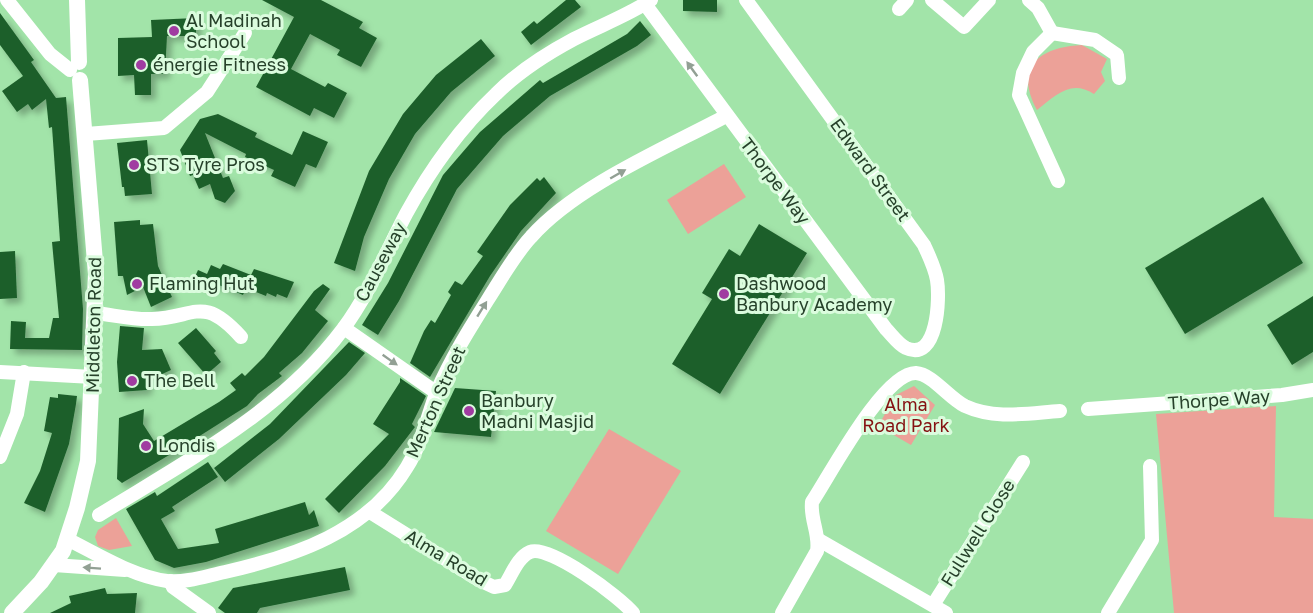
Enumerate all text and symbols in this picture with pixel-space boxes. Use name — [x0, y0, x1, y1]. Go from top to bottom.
place label: Al Madinah School — [186, 9, 282, 52]
marker: Al Madinah School — [167, 24, 181, 38]
place label: énergie Fitness — [153, 53, 286, 75]
marker: énergie Fitness — [134, 58, 148, 72]
one-way arrow — [686, 61, 698, 77]
street label: Edward Street — [826, 114, 916, 225]
street label: Thorpe Way — [736, 133, 815, 228]
place label: STS Tyre Pros — [146, 153, 265, 175]
marker: STS Tyre Pros — [127, 158, 141, 172]
one-way arrow — [610, 169, 627, 179]
street label: Causeway — [350, 218, 410, 305]
street label: Middleton Road — [81, 257, 105, 393]
place label: Flaming Hut — [149, 272, 255, 294]
place label: Dashwood Banbury Academy — [736, 272, 892, 315]
marker: Flaming Hut — [130, 277, 144, 291]
marker: Dashwood Banbury Academy — [717, 287, 731, 301]
one-way arrow — [476, 301, 487, 317]
street label: Merton Street — [401, 342, 470, 461]
one-way arrow — [382, 354, 398, 366]
place label: The Bell — [144, 369, 215, 391]
marker: The Bell — [125, 374, 139, 388]
street label: Thorpe Way — [1167, 384, 1271, 414]
place label: Banbury Madni Masjid — [481, 389, 594, 432]
park label: Alma Road Park — [862, 393, 950, 436]
marker: Banbury Madni Masjid — [462, 404, 476, 418]
place label: Londis — [158, 434, 215, 456]
marker: Londis — [139, 439, 153, 453]
street label: Fullwell Close — [935, 475, 1019, 590]
street label: Alma Road — [401, 524, 492, 590]
one-way arrow — [83, 564, 102, 573]

